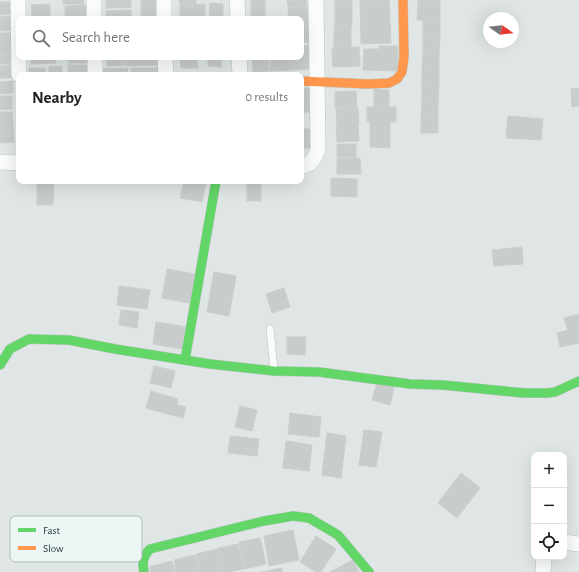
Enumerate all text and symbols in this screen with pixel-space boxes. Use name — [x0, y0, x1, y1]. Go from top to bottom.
north arrow — [483, 12, 519, 48]
search box — [16, 16, 304, 60]
icon: search — [30, 27, 52, 49]
text: Search here — [62, 30, 130, 45]
text: Nearby — [32, 89, 82, 106]
text: 0 results — [245, 91, 288, 104]
map controls — [531, 452, 567, 560]
button: + — [531, 452, 567, 488]
button: − — [531, 488, 567, 524]
legend — [10, 516, 142, 562]
button: locate — [531, 524, 567, 560]
text: Fast — [43, 525, 61, 536]
text: Slow — [43, 543, 64, 554]

